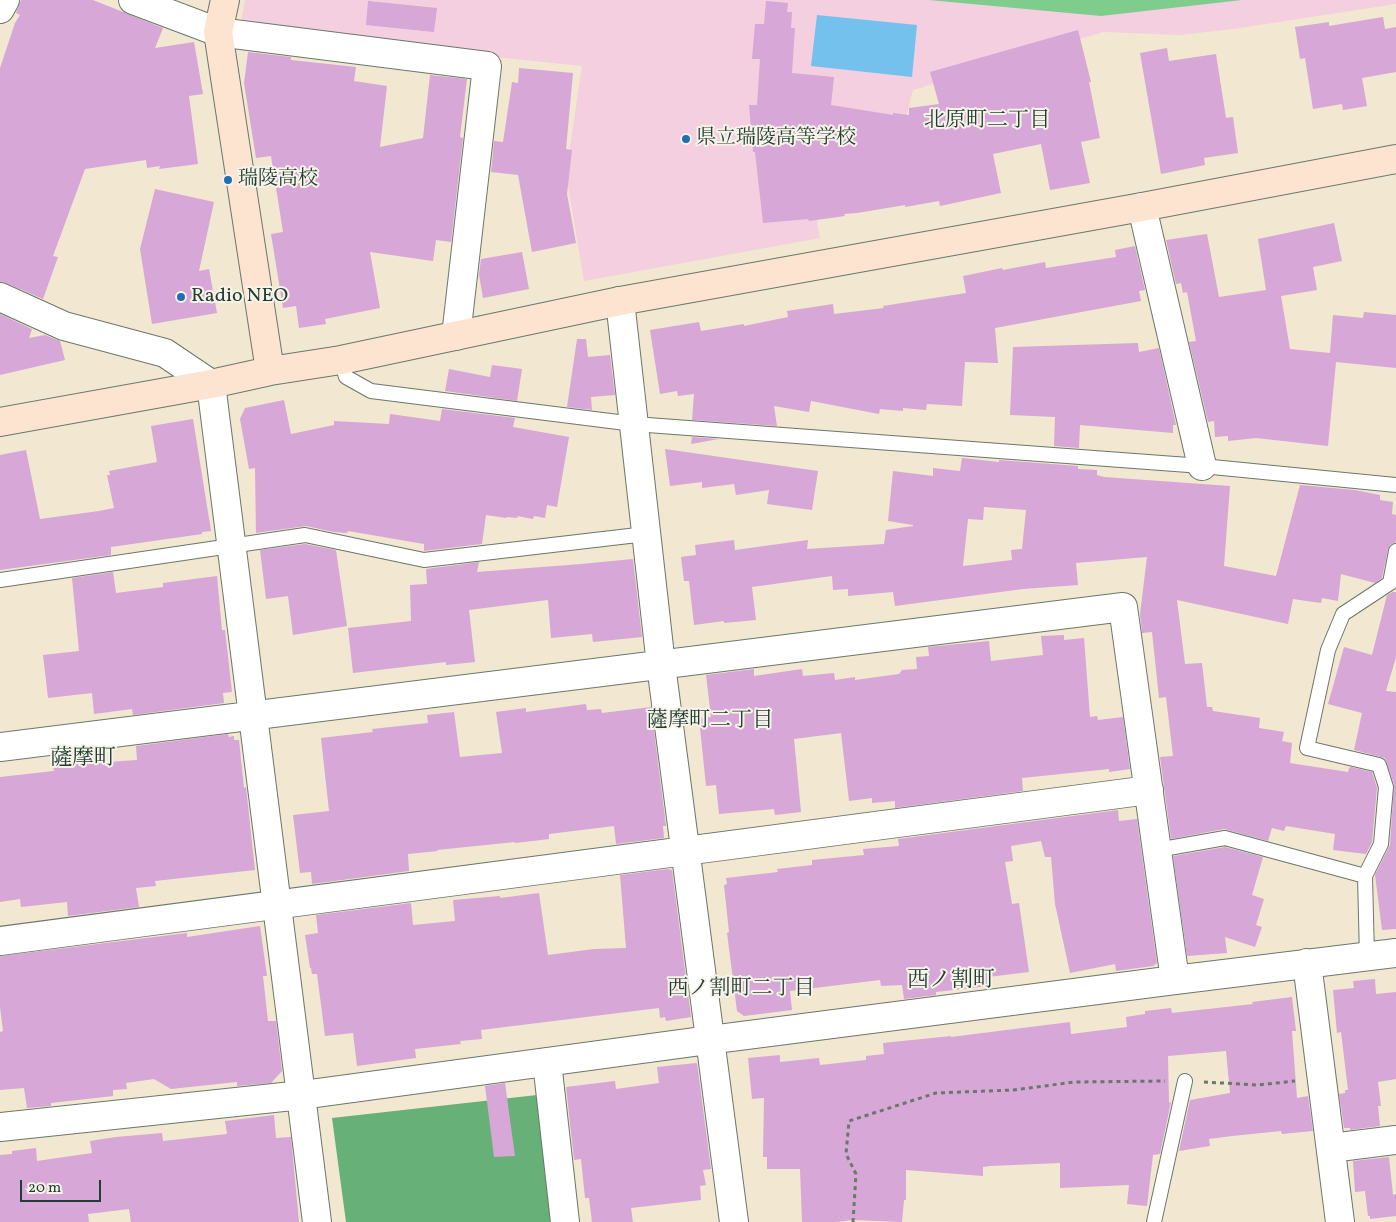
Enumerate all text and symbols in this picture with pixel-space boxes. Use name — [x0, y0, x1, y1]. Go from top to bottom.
district label: 北原町二丁目 — [924, 109, 1050, 135]
place label: 県立瑞陵高等学校 — [696, 127, 856, 151]
marker: 県立瑞陵高等学校 — [680, 133, 692, 145]
place label: 瑞陵高校 — [238, 168, 318, 192]
marker: 瑞陵高校 — [222, 174, 234, 186]
place label: Radio NEO — [191, 285, 288, 309]
marker: Radio NEO — [175, 291, 187, 303]
district label: 薩摩町二丁目 — [647, 709, 773, 735]
district label: 薩摩町 — [50, 747, 116, 773]
district label: 西ノ割町 — [907, 969, 995, 995]
district label: 西ノ割町二丁目 — [668, 977, 814, 1003]
scale bar — [22, 1170, 104, 1202]
text: 20 m — [28, 1178, 61, 1199]

